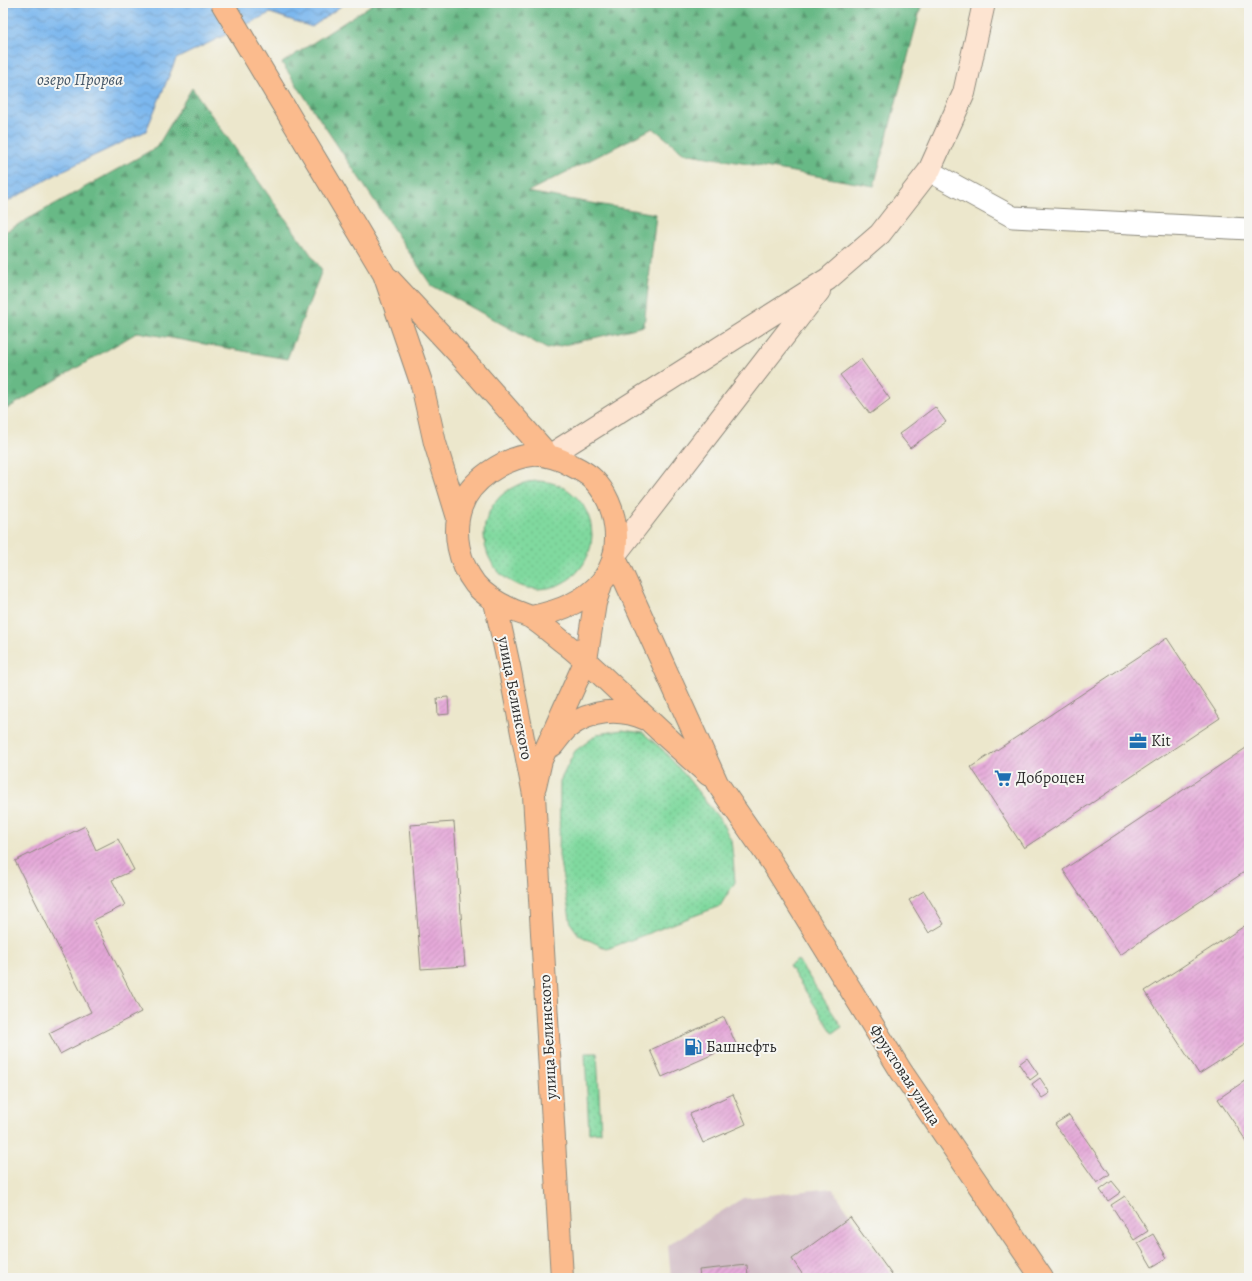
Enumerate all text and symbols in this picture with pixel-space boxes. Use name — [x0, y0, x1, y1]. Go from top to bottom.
water label: озеро Прорва — [37, 68, 123, 91]
street label: улица Белинского — [492, 633, 538, 762]
place label: Kit — [1151, 730, 1171, 752]
office icon: Kit — [1128, 731, 1148, 751]
place label: Доброцен — [1016, 767, 1085, 789]
supermarket icon: Доброцен — [993, 768, 1013, 788]
street label: улица Белинского — [534, 974, 562, 1101]
street label: Фруктовая улица — [864, 1020, 946, 1131]
place label: Башнефть — [706, 1036, 776, 1058]
fuel station icon: Башнефть — [683, 1037, 703, 1057]

